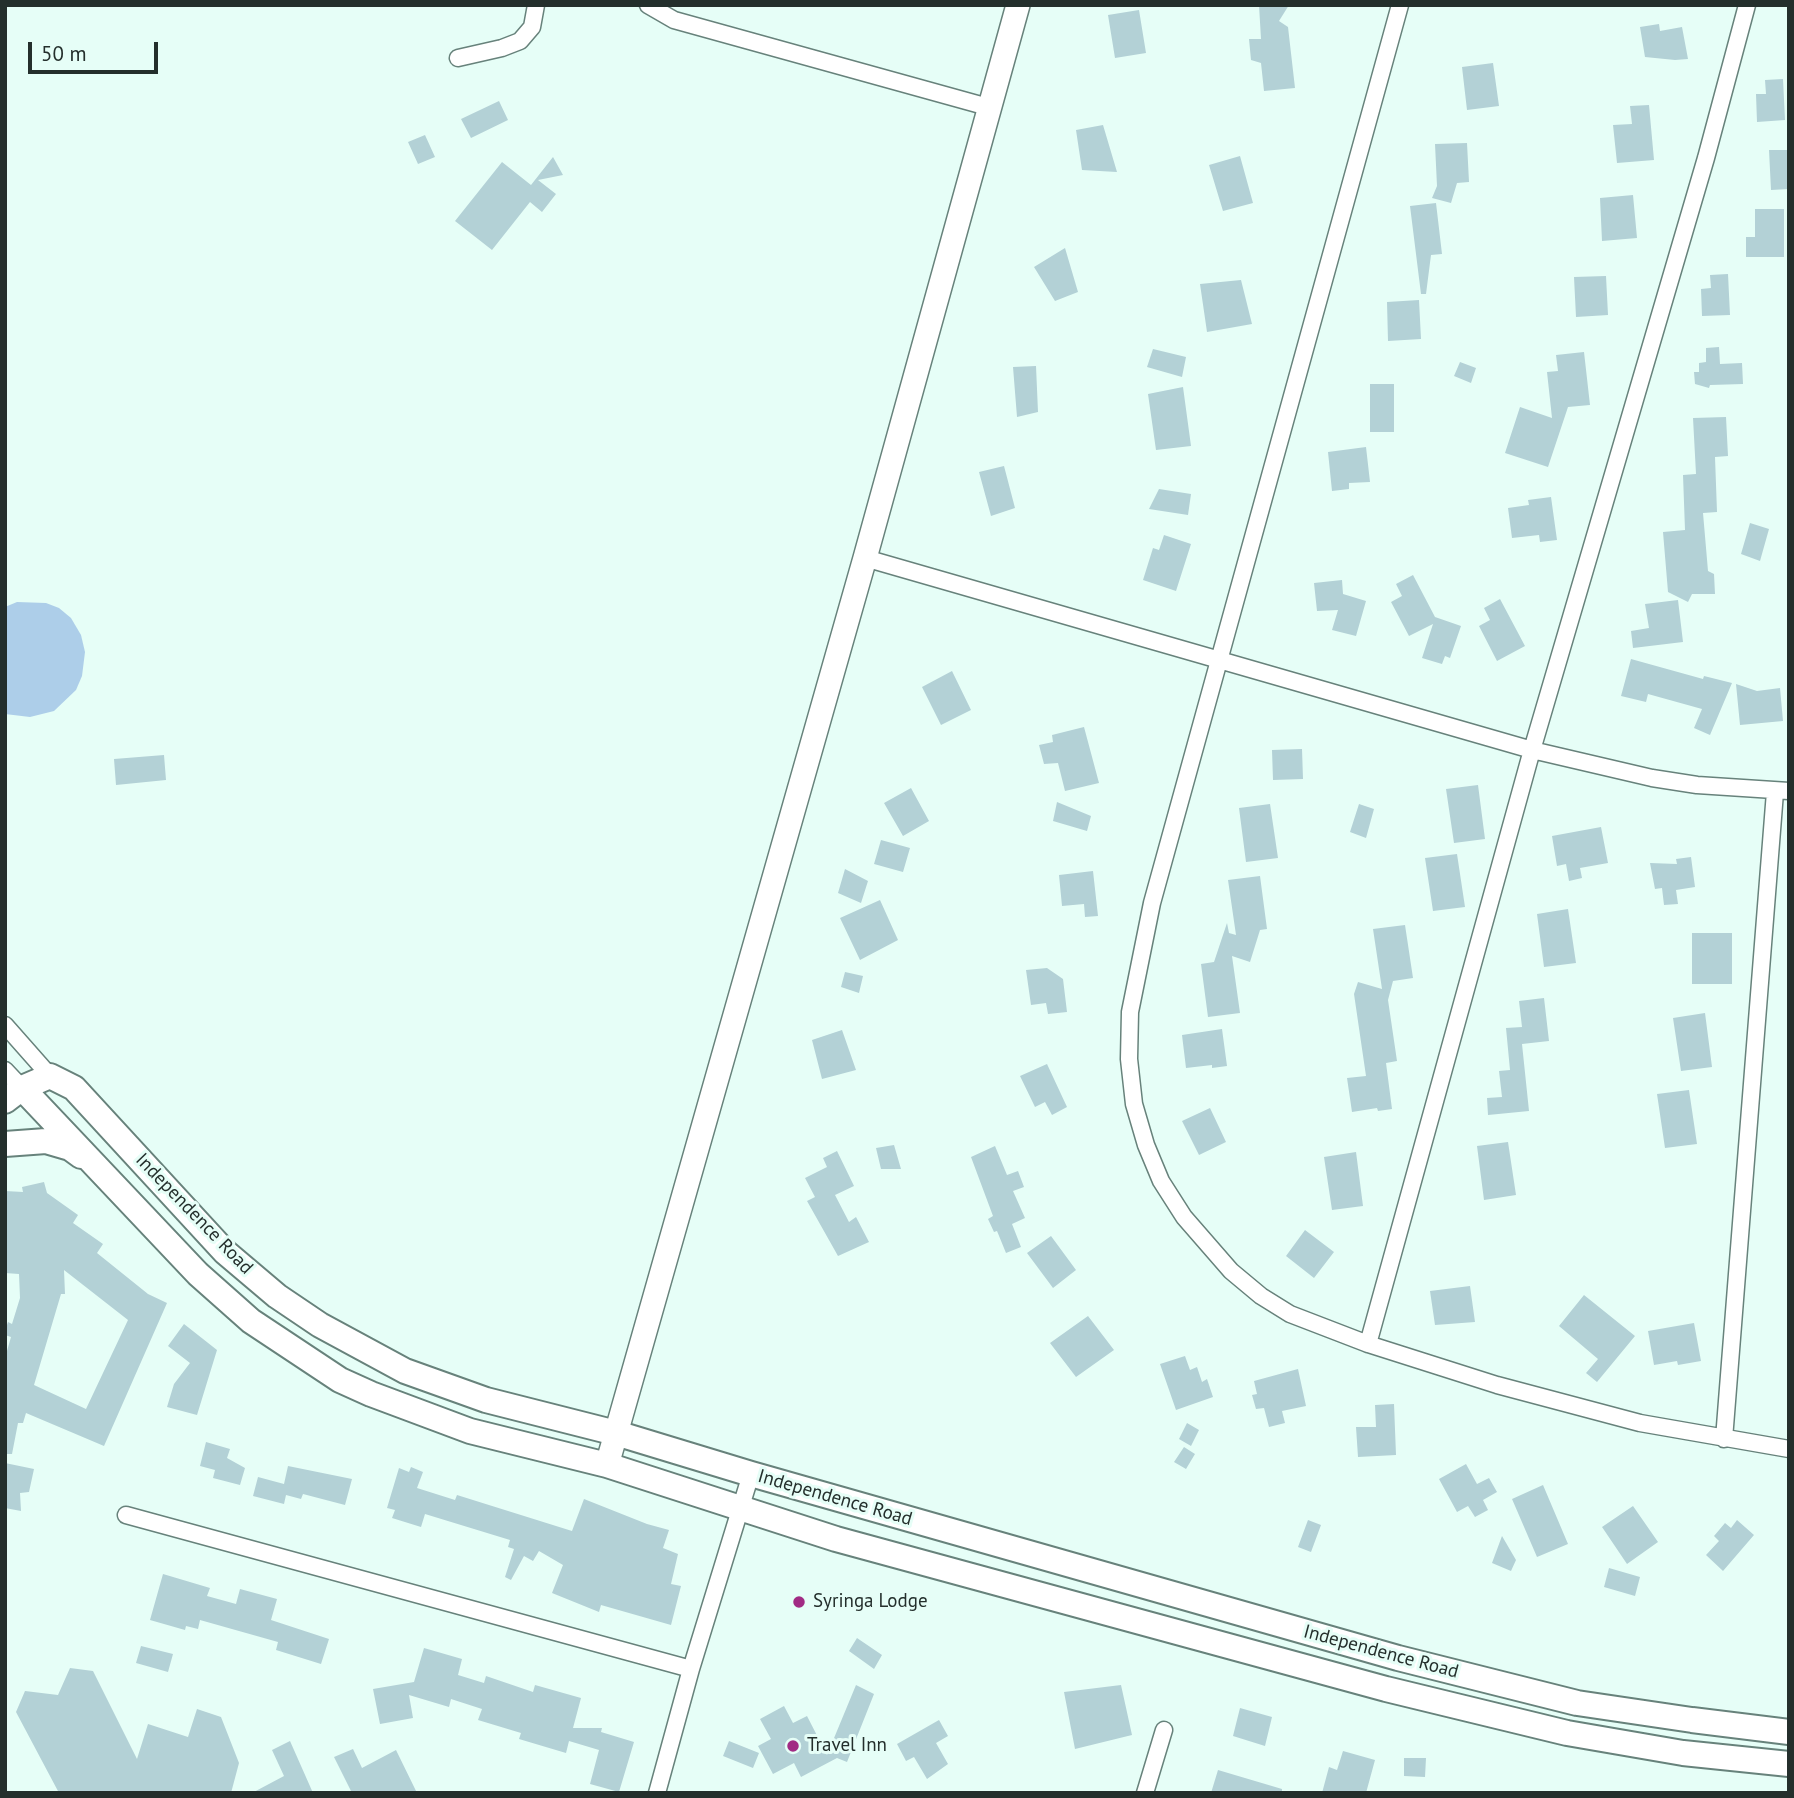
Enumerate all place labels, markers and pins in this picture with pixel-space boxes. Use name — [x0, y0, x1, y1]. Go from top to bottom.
place label: Syringa Lodge — [813, 1591, 928, 1613]
marker: Syringa Lodge — [791, 1594, 807, 1610]
place label: Travel Inn — [807, 1735, 887, 1757]
marker: Travel Inn — [785, 1738, 801, 1754]

